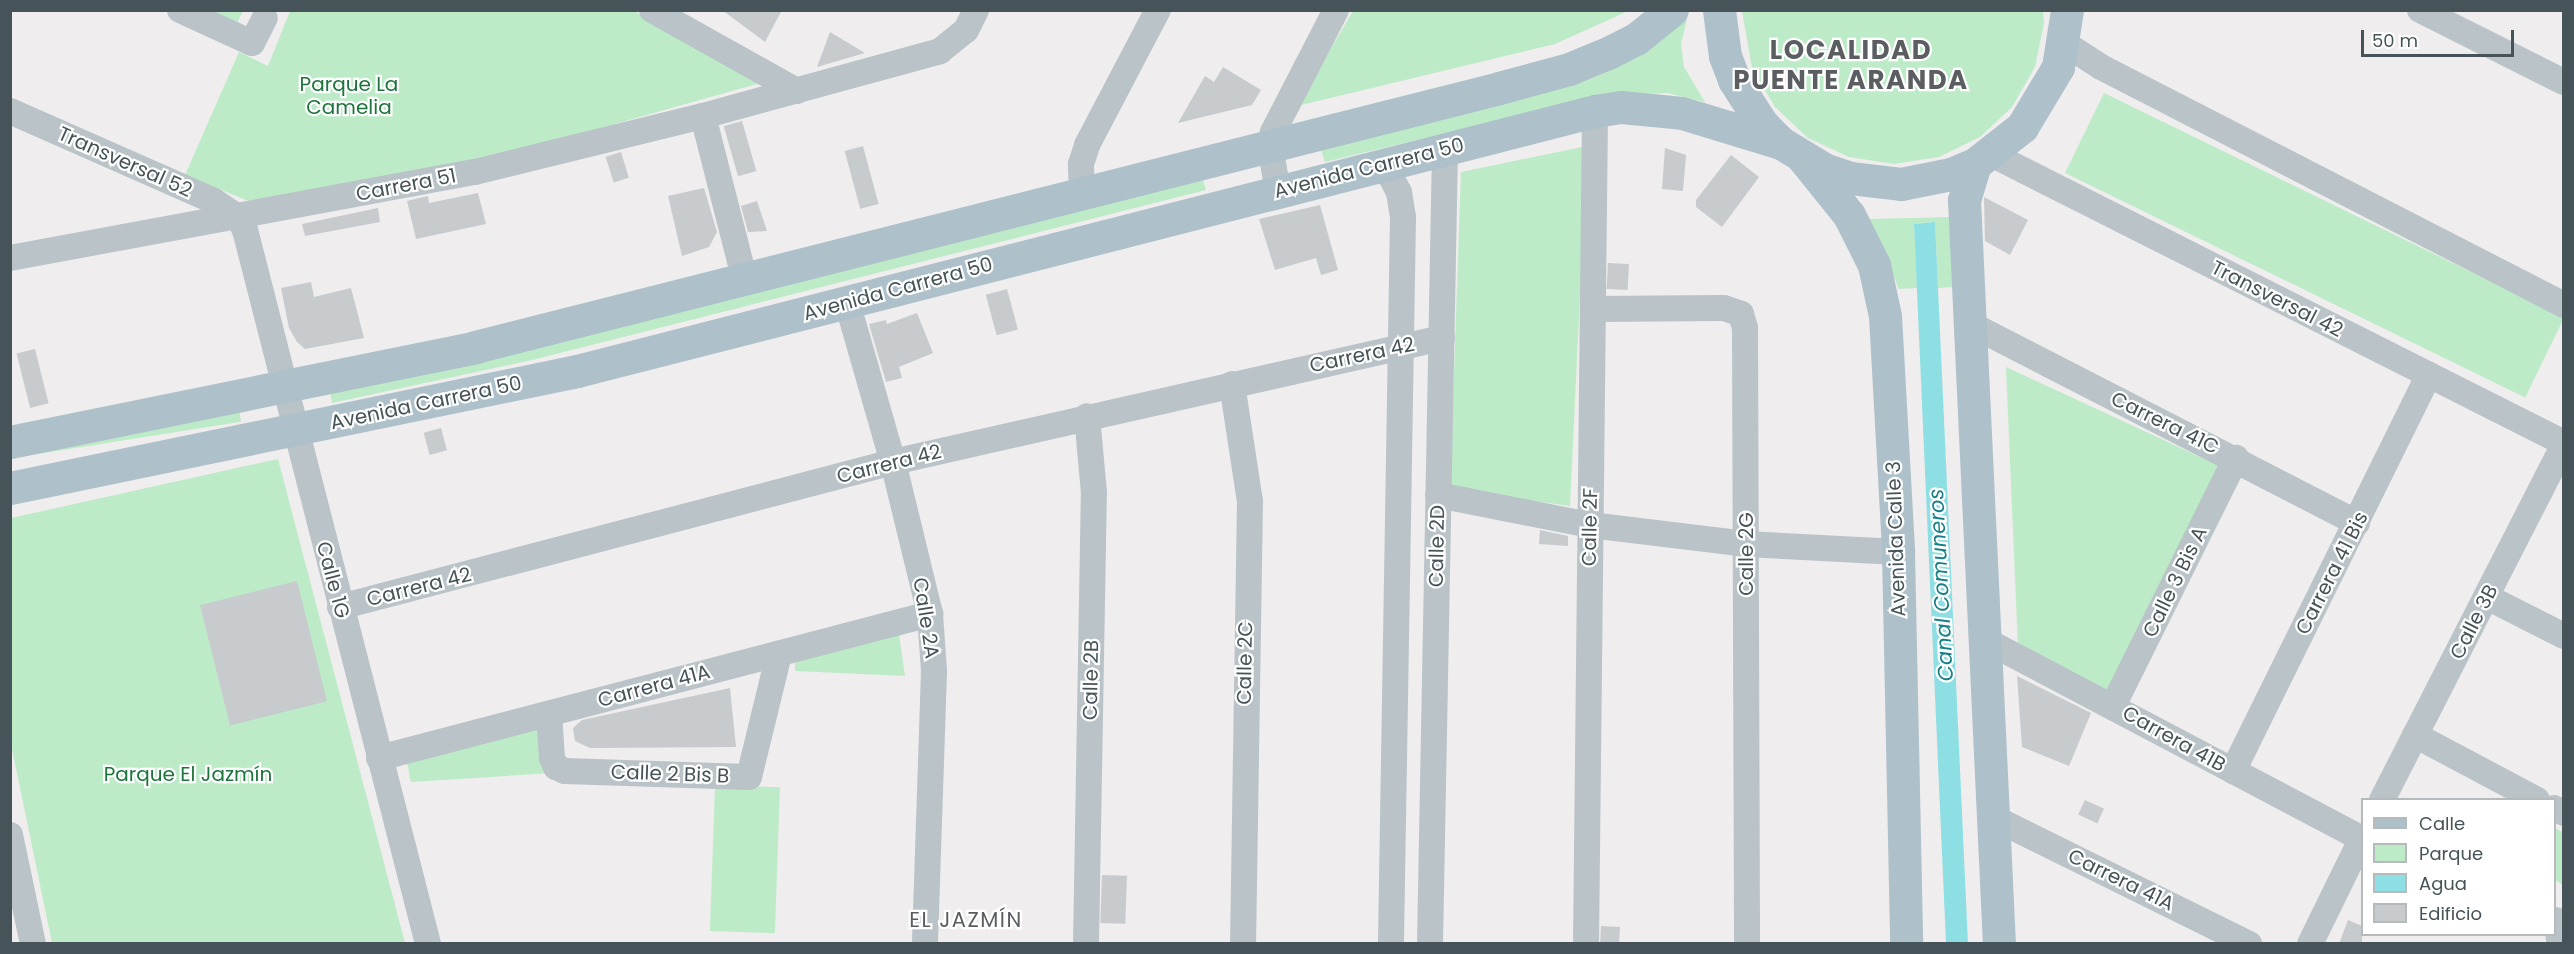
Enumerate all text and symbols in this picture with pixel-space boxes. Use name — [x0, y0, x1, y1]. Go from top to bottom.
scale bar — [2364, 18, 2517, 56]
text: 50 m — [2372, 28, 2418, 53]
district label: LOCALIDAD PUENTE ARANDA — [1733, 35, 1969, 96]
park label: Parque La Camelia — [300, 73, 398, 120]
street label: Transversal 52 — [54, 122, 196, 202]
street label: Avenida Carrera 50 — [1272, 133, 1466, 203]
street label: Carrera 51 — [354, 164, 458, 206]
street label: Avenida Carrera 50 — [801, 252, 995, 326]
street label: Transversal 42 — [2207, 256, 2347, 342]
street label: Carrera 42 — [1307, 332, 1417, 378]
street label: Avenida Carrera 50 — [328, 371, 524, 435]
street label: Carrera 41C — [2107, 387, 2223, 459]
street label: Carrera 42 — [834, 439, 944, 489]
street label: Avenida Calle 3 — [1881, 461, 1911, 617]
street label: Calle 2F — [1577, 488, 1603, 566]
water label: Canal Comuneros — [1923, 488, 1959, 682]
street label: Calle 2D — [1424, 505, 1450, 587]
street label: Carrera 41 Bis — [2291, 508, 2373, 638]
street label: Calle 2G — [1734, 512, 1758, 596]
street label: Calle 3 Bis A — [2138, 523, 2212, 641]
street label: Calle 1G — [311, 539, 355, 621]
street label: Carrera 42 — [364, 562, 474, 612]
street label: Calle 2A — [908, 576, 944, 660]
street label: Calle 3B — [2445, 581, 2503, 663]
street label: Calle 2C — [1232, 621, 1258, 705]
street label: Calle 2B — [1078, 640, 1104, 720]
street label: Carrera 41A — [595, 660, 713, 712]
street label: Carrera 41B — [2118, 701, 2230, 777]
street label: Calle 2 Bis B — [610, 760, 730, 788]
park label: Parque El Jazmín — [104, 762, 272, 786]
legend — [2361, 798, 2556, 936]
text: Calle — [2419, 811, 2465, 836]
text: Parque — [2419, 841, 2483, 866]
street label: Carrera 41A — [2064, 844, 2178, 916]
text: Agua — [2419, 871, 2467, 896]
text: Edificio — [2419, 901, 2482, 926]
district label: EL JAZMÍN — [909, 907, 1023, 933]

